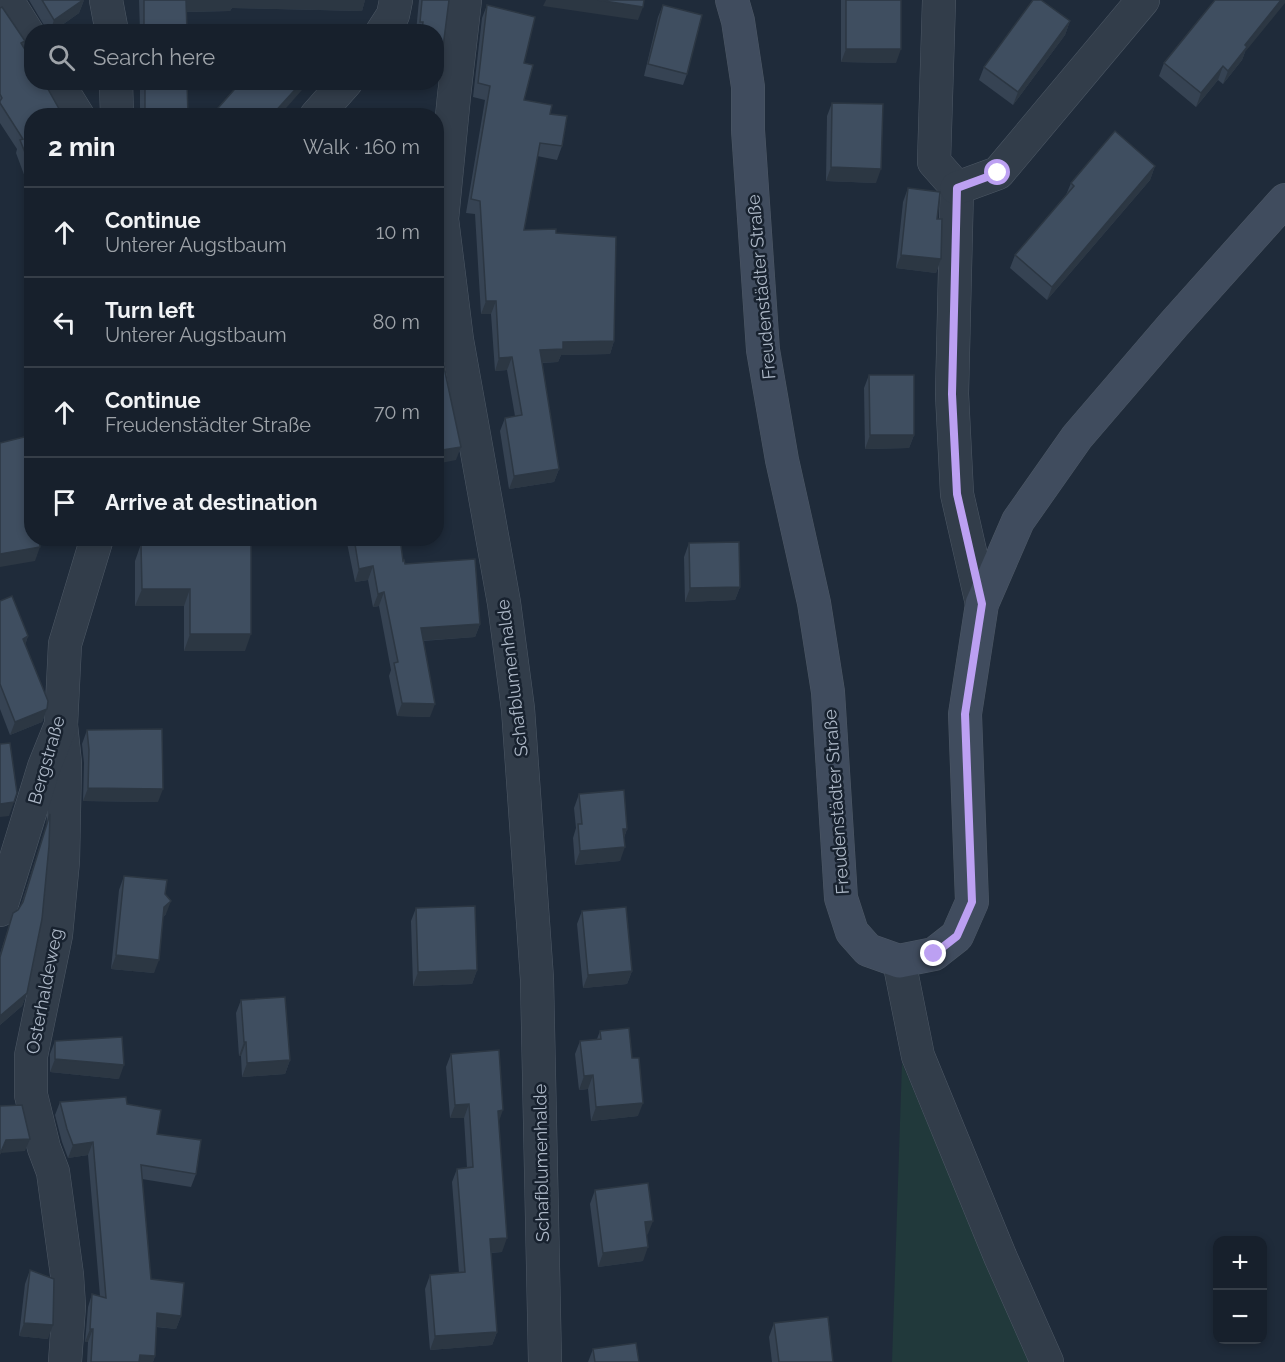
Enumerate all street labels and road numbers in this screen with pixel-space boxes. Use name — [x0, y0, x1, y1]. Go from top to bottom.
street label: Freudenstädter Straße — [742, 193, 780, 380]
street label: Schafblumenhalde — [492, 598, 532, 758]
street label: Freudenstädter Straße — [819, 708, 853, 895]
street label: Bergstraße — [23, 713, 69, 807]
street label: Osterhaldeweg — [22, 926, 66, 1056]
street label: Schafblumenhalde — [529, 1083, 553, 1242]

